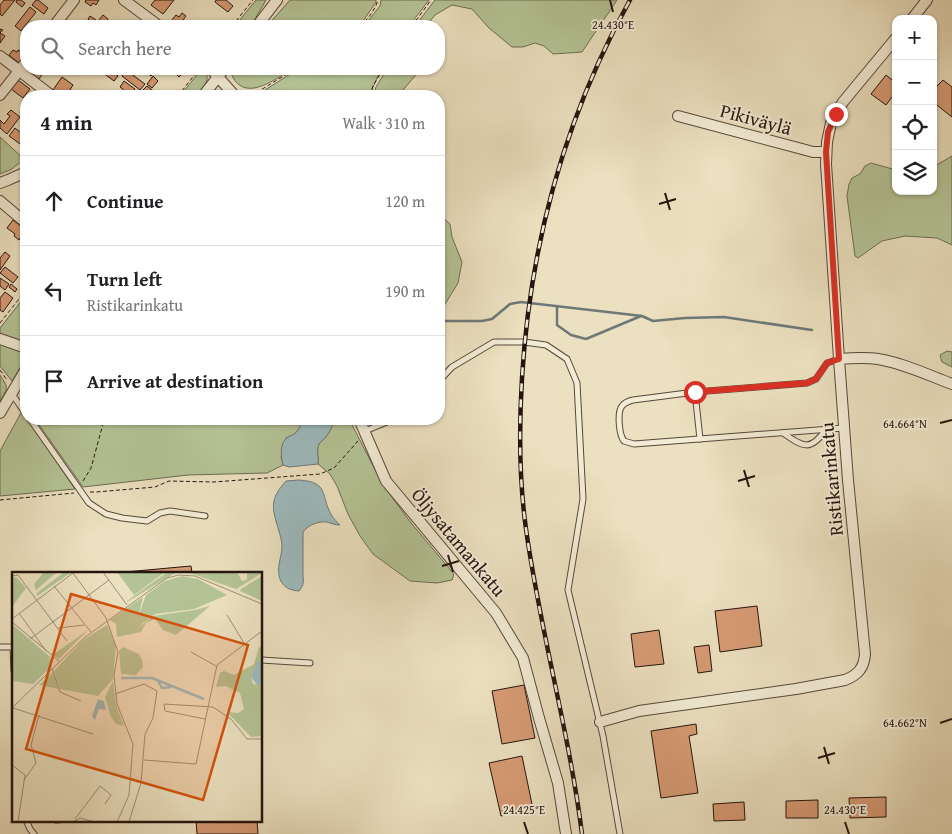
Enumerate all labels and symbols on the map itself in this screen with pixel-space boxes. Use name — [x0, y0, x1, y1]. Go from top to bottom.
text: 24.430°E — [592, 16, 634, 33]
street label: Pikiväylä — [717, 96, 795, 142]
route end — [825, 103, 848, 126]
route start — [684, 381, 707, 404]
text: 64.664°N — [883, 415, 927, 432]
street label: Ristikarinkatu — [812, 420, 850, 537]
street label: Öljysatamankatu — [405, 482, 513, 603]
inset map — [12, 572, 262, 822]
text: 64.662°N — [883, 714, 927, 731]
text: 24.425°E — [503, 801, 545, 818]
text: 24.430°E — [824, 801, 866, 818]

